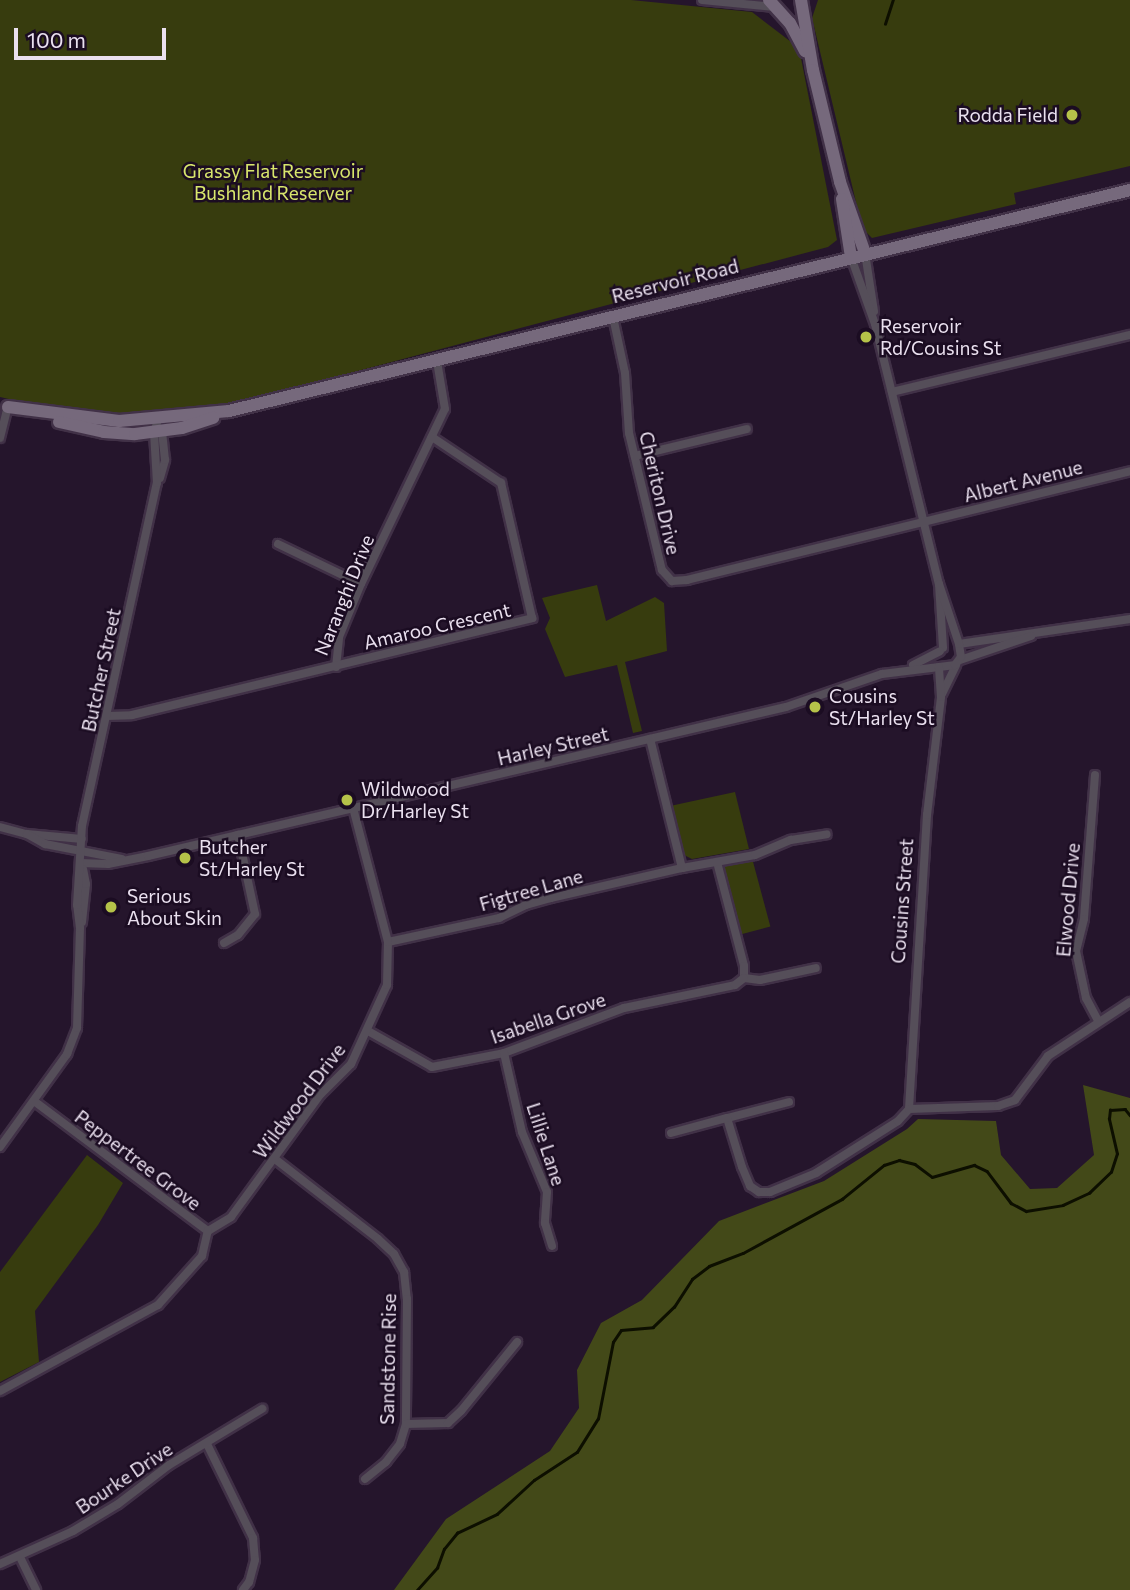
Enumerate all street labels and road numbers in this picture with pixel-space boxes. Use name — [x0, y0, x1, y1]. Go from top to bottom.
street label: Reservoir Road — [609, 254, 741, 308]
street label: Cheriton Drive — [635, 429, 685, 557]
street label: Albert Avenue — [961, 455, 1085, 507]
street label: Naranghi Drive — [309, 531, 379, 659]
street label: Amaroo Crescent — [361, 598, 513, 654]
street label: Butcher Street — [77, 606, 125, 734]
street label: Harley Street — [495, 722, 611, 770]
street label: Cousins Street — [886, 838, 918, 964]
street label: Elwood Drive — [1052, 842, 1084, 958]
street label: Figtree Lane — [477, 864, 585, 916]
street label: Isabella Grove — [488, 988, 608, 1048]
street label: Wildwood Drive — [248, 1039, 350, 1163]
street label: Lillie Lane — [522, 1100, 570, 1188]
street label: Peppertree Grove — [70, 1105, 206, 1215]
street label: Sandstone Rise — [375, 1293, 401, 1425]
street label: Bourke Drive — [72, 1437, 176, 1519]

